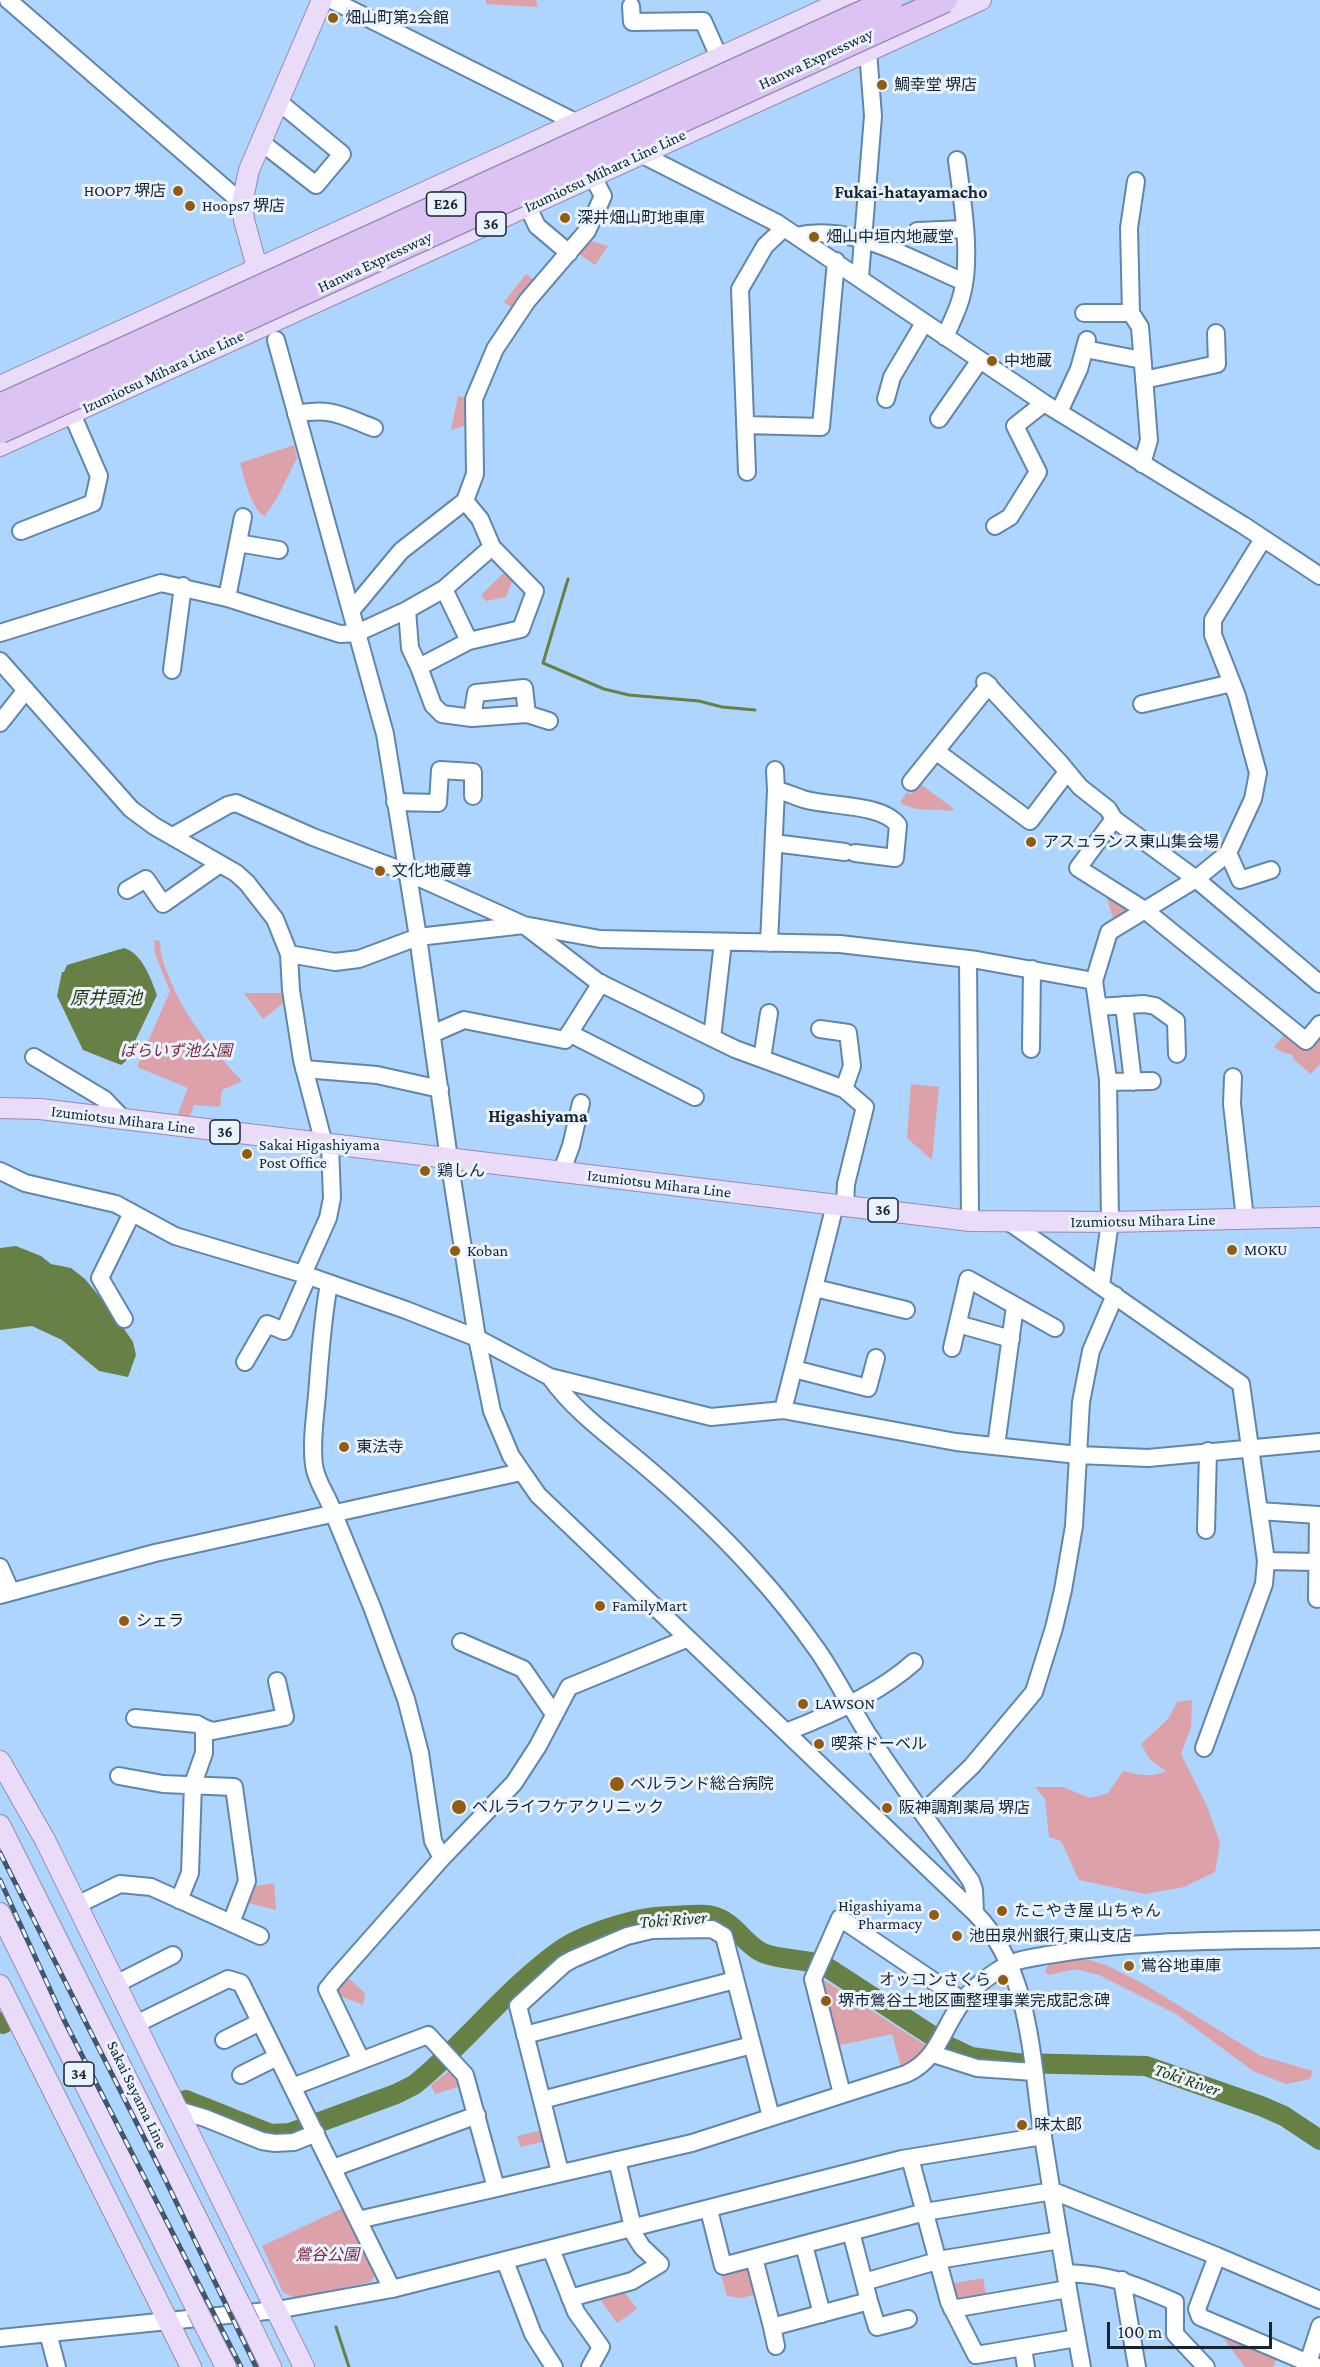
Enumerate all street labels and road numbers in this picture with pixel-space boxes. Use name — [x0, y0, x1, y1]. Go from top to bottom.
street label: Hanwa Expressway — [756, 24, 876, 94]
street label: Izumiotsu Mihara Line Line — [521, 125, 689, 217]
road number: E26 — [426, 192, 466, 216]
road number: 36 — [476, 212, 506, 236]
street label: Hanwa Expressway — [315, 227, 435, 297]
street label: Izumiotsu Mihara Line Line — [79, 326, 247, 418]
street label: Izumiotsu Mihara Line — [50, 1102, 196, 1138]
road number: 36 — [210, 1120, 240, 1144]
street label: Izumiotsu Mihara Line — [586, 1166, 732, 1202]
road number: 36 — [868, 1198, 898, 1222]
street label: Izumiotsu Mihara Line — [1070, 1210, 1216, 1232]
street label: Sakai Sayama Line — [103, 2038, 171, 2152]
road number: 34 — [64, 2062, 94, 2086]

